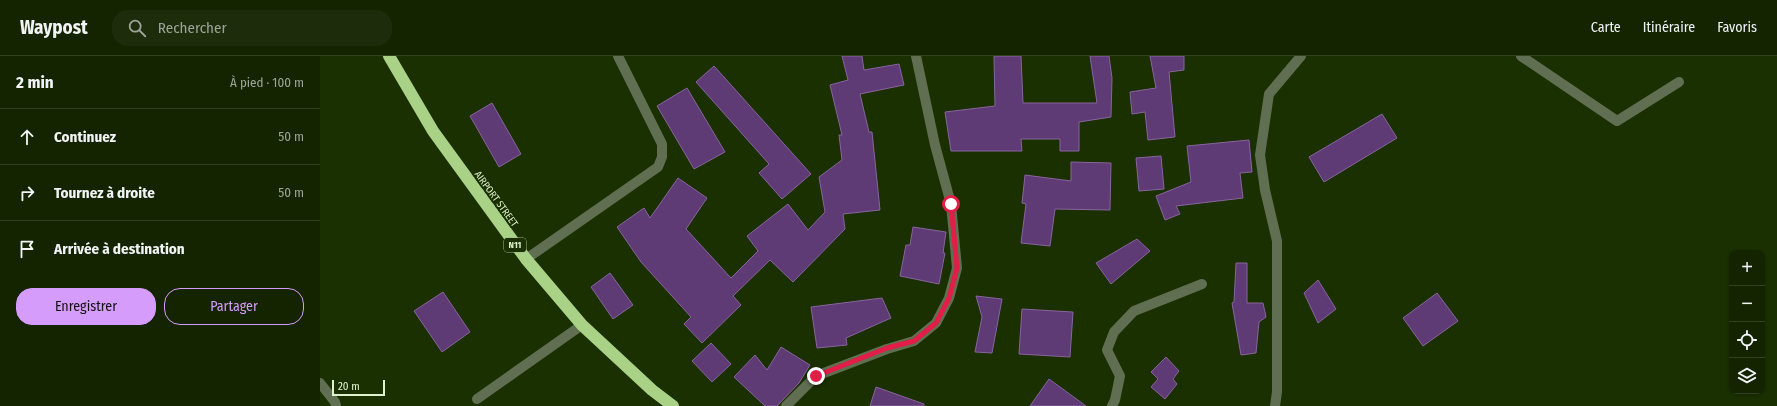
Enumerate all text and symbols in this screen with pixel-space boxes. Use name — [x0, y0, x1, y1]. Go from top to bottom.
search box — [112, 10, 392, 46]
text: Waypost — [20, 16, 88, 39]
icon: search — [126, 17, 148, 39]
text: Rechercher — [158, 19, 227, 37]
text: Carte — [1591, 19, 1621, 36]
text: Itinéraire — [1643, 19, 1695, 36]
text: Favoris — [1717, 19, 1757, 36]
text: 2 min — [16, 72, 54, 93]
text: À pied · 100 m — [230, 75, 304, 90]
icon: ahead — [16, 126, 38, 148]
text: Continuez — [54, 128, 116, 146]
text: 50 m — [278, 129, 304, 144]
street label: AIRPORT STREET — [472, 169, 520, 229]
icon: right — [16, 182, 38, 204]
text: Tournez à droite — [54, 184, 155, 202]
text: 50 m — [278, 185, 304, 200]
route start — [942, 195, 960, 213]
icon: arrive — [16, 238, 38, 260]
road number: N11 — [504, 238, 526, 252]
text: Arrivée à destination — [54, 240, 185, 258]
map controls — [1729, 250, 1765, 394]
button: + — [1729, 250, 1765, 286]
button: − — [1729, 286, 1765, 322]
button: Enregistrer — [16, 288, 156, 325]
button: Partager — [164, 288, 304, 325]
button: locate — [1729, 322, 1765, 358]
button: layers — [1729, 358, 1765, 394]
route end — [807, 367, 825, 385]
scale bar — [332, 378, 385, 397]
text: 20 m — [338, 380, 360, 393]

